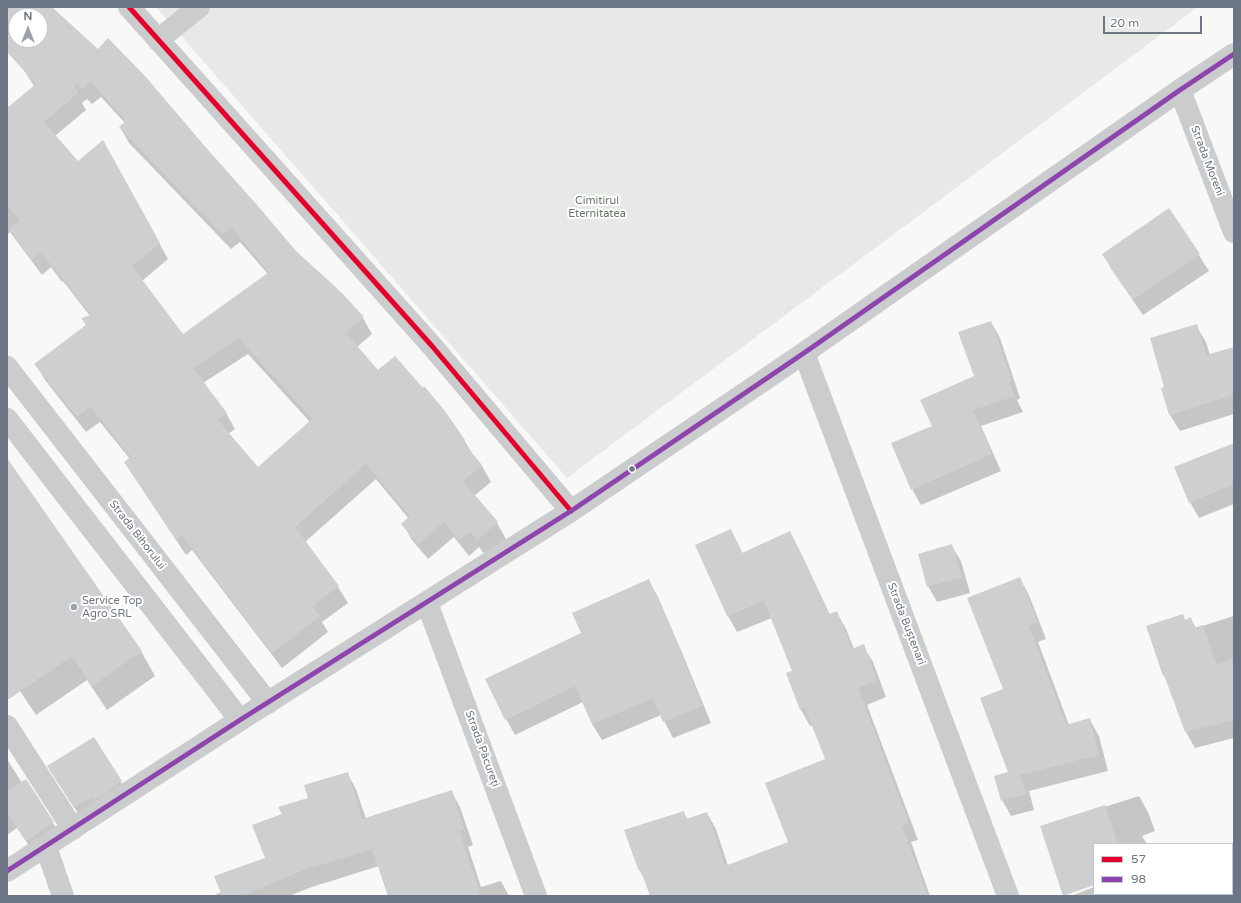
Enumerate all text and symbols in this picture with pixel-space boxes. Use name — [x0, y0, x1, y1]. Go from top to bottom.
north arrow — [8, 8, 48, 48]
scale bar — [1105, 8, 1204, 34]
text: N — [24, 10, 32, 23]
text: 20 m — [1110, 16, 1139, 30]
street label: Strada Moreni — [1188, 124, 1226, 198]
park label: Cimitirul Eternitatea — [568, 194, 626, 220]
unlabelled marker — [627, 464, 637, 474]
street label: Strada Bihorului — [106, 498, 168, 572]
street label: Strada Buștenari — [884, 581, 928, 667]
place label: Service Top Agro SRL — [82, 594, 142, 620]
marker: Service Top Agro SRL — [69, 602, 79, 612]
street label: Strada Păcureți — [462, 709, 502, 789]
legend — [1093, 843, 1233, 895]
text: 57 — [1131, 852, 1146, 866]
text: 98 — [1131, 872, 1146, 886]

